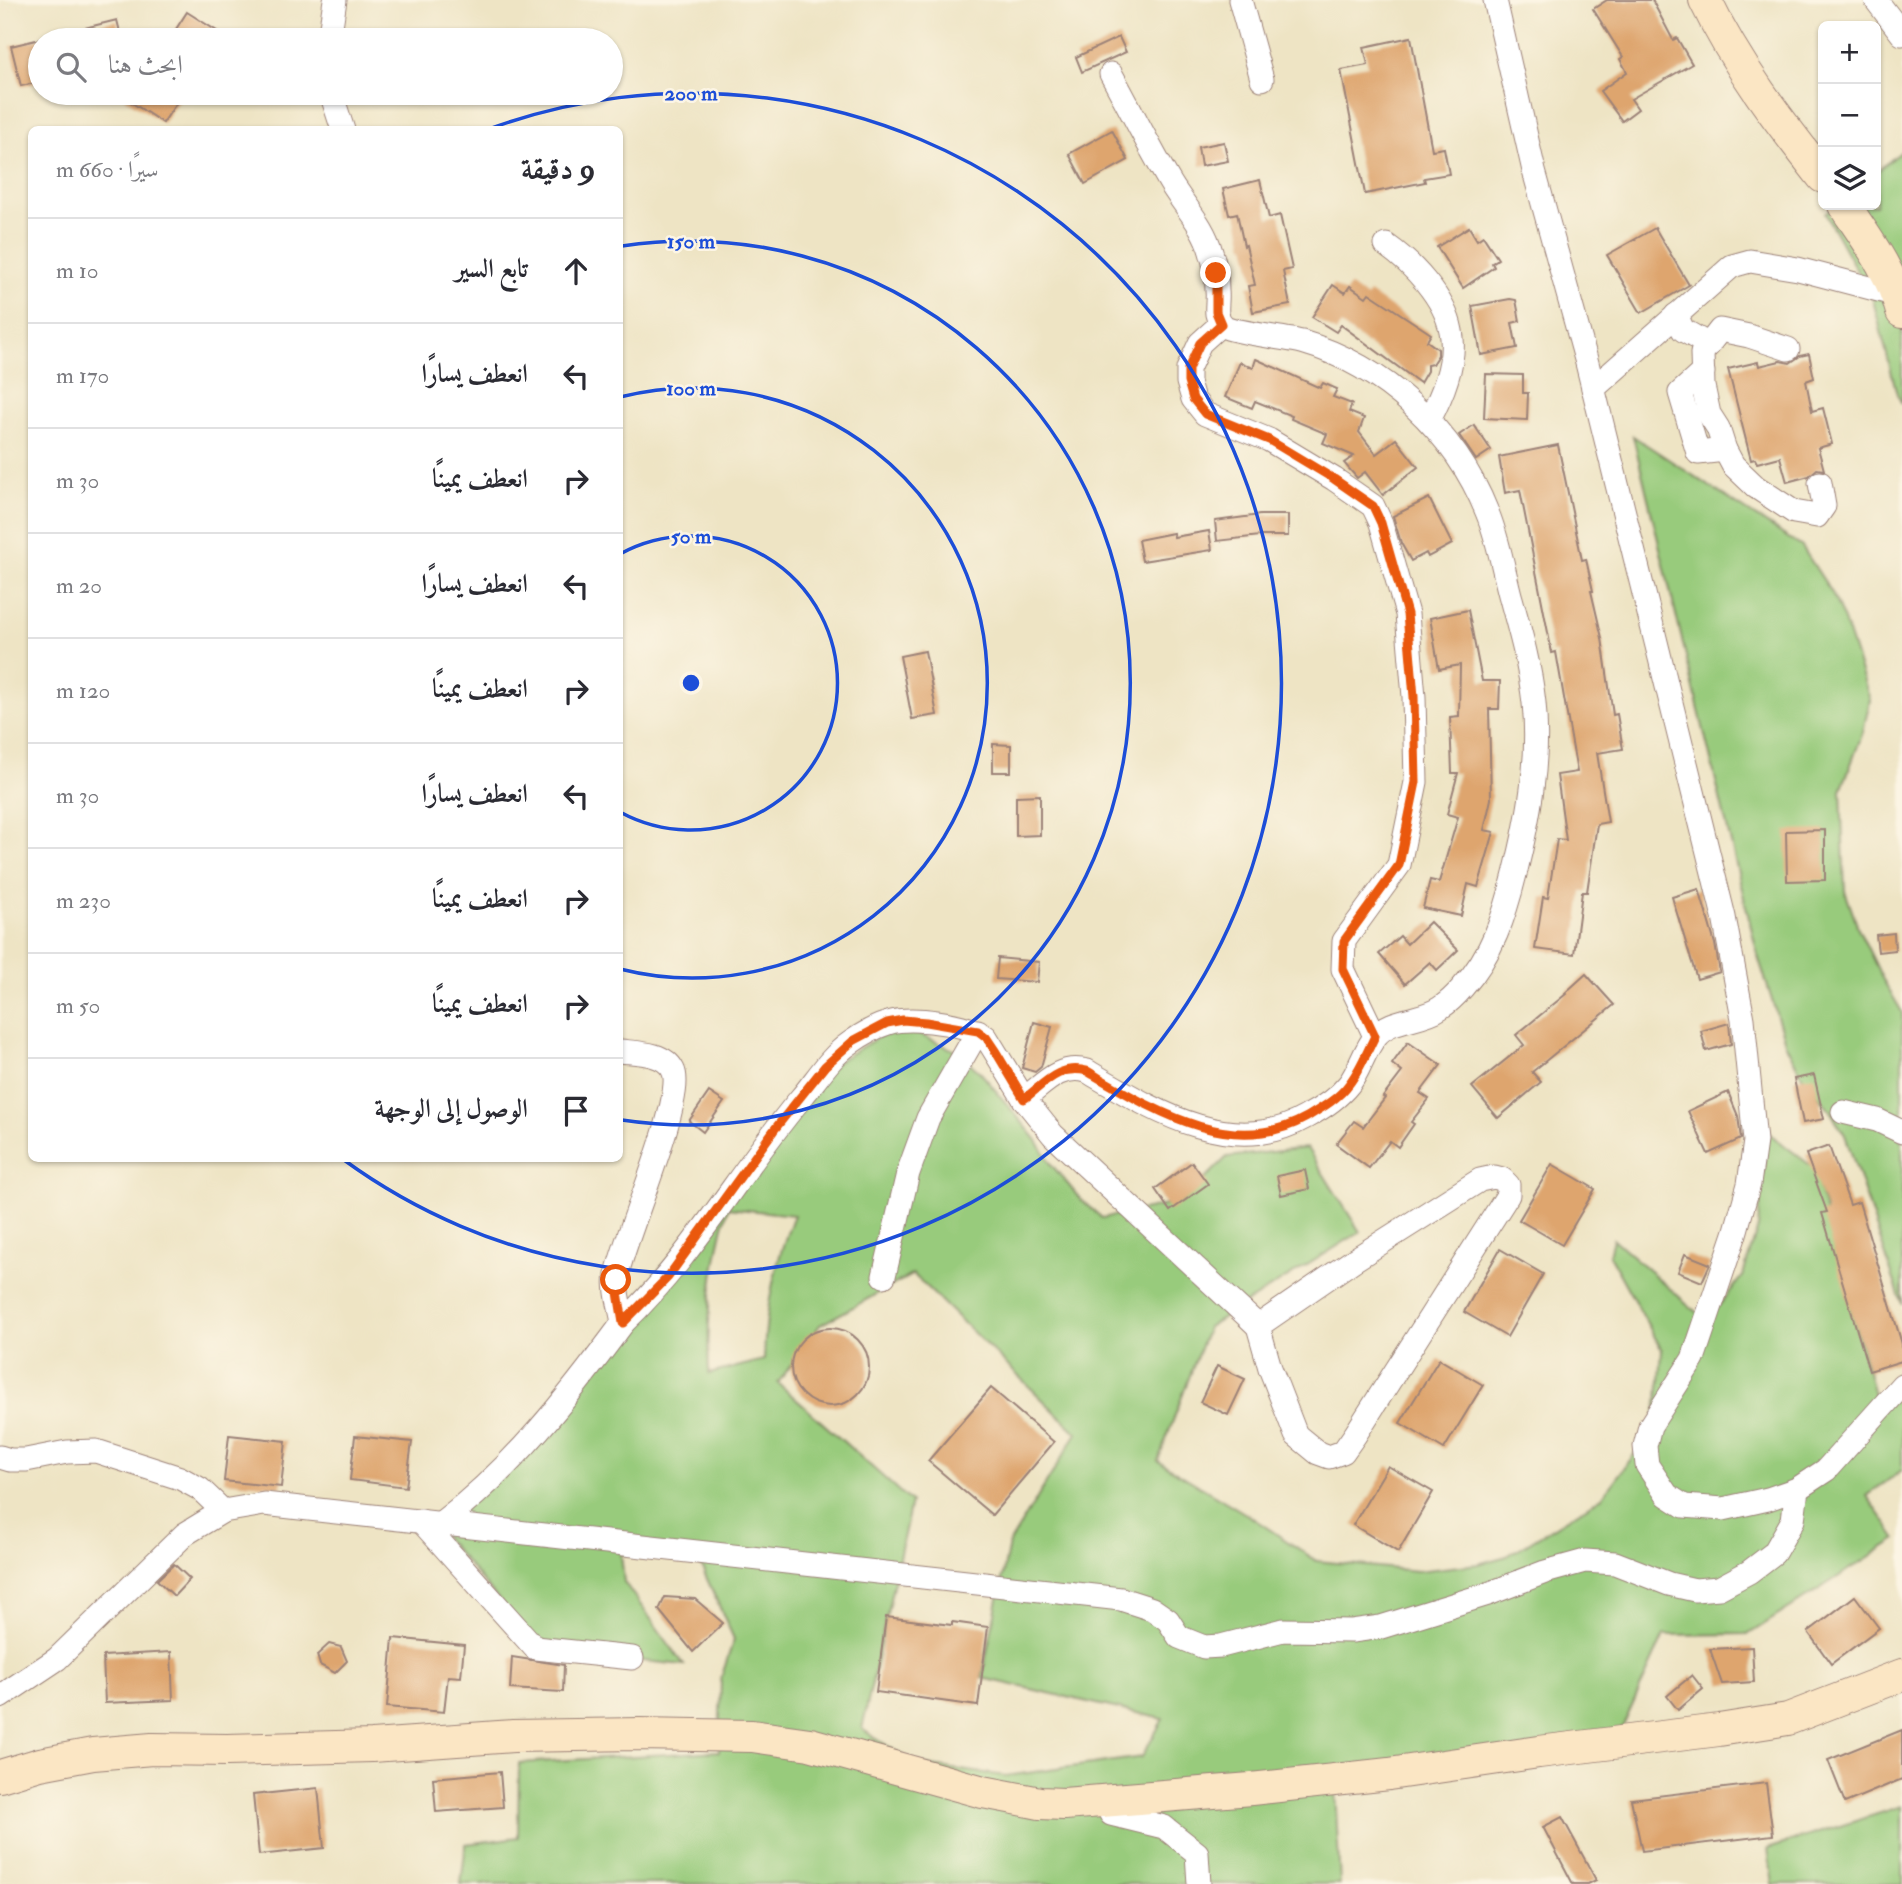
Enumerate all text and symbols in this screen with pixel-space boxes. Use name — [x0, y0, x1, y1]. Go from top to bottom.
map controls — [1818, 21, 1881, 210]
button: + — [1818, 21, 1881, 84]
search box — [28, 28, 623, 105]
icon: search — [52, 48, 90, 86]
text: ابحث هنا — [108, 49, 183, 81]
text: 200 m — [665, 80, 718, 107]
button: − — [1818, 84, 1881, 147]
button: layers — [1818, 147, 1881, 210]
text: 9 دقيقة — [521, 151, 595, 188]
text: سيرًا · 660 m — [56, 155, 159, 184]
text: 150 m — [667, 228, 716, 255]
icon: ahead — [557, 252, 595, 290]
text: تابع السير — [455, 253, 528, 285]
text: 10 m — [56, 256, 99, 285]
route end — [1200, 257, 1231, 288]
icon: left — [557, 357, 595, 395]
text: انعطف يسارًا — [422, 358, 528, 390]
text: 170 m — [56, 361, 109, 390]
text: 100 m — [666, 375, 717, 402]
icon: right — [557, 462, 595, 500]
text: انعطف يمينًا — [432, 463, 528, 495]
text: 30 m — [56, 466, 99, 495]
text: 50 m — [671, 523, 712, 550]
icon: left — [557, 567, 595, 605]
text: انعطف يسارًا — [422, 568, 528, 600]
text: 20 m — [56, 571, 102, 600]
centre of rings — [679, 671, 703, 695]
icon: right — [557, 672, 595, 710]
text: انعطف يمينًا — [432, 673, 528, 705]
text: 120 m — [56, 676, 110, 705]
icon: left — [557, 777, 595, 815]
text: انعطف يسارًا — [422, 778, 528, 810]
text: 30 m — [56, 781, 99, 810]
icon: right — [557, 882, 595, 920]
text: انعطف يمينًا — [432, 883, 528, 915]
text: 230 m — [56, 886, 111, 915]
icon: right — [557, 987, 595, 1025]
text: انعطف يمينًا — [432, 988, 528, 1020]
text: 50 m — [56, 991, 100, 1020]
icon: arrive — [557, 1092, 595, 1130]
text: الوصول إلى الوجهة — [375, 1093, 528, 1125]
route start — [600, 1264, 631, 1295]

